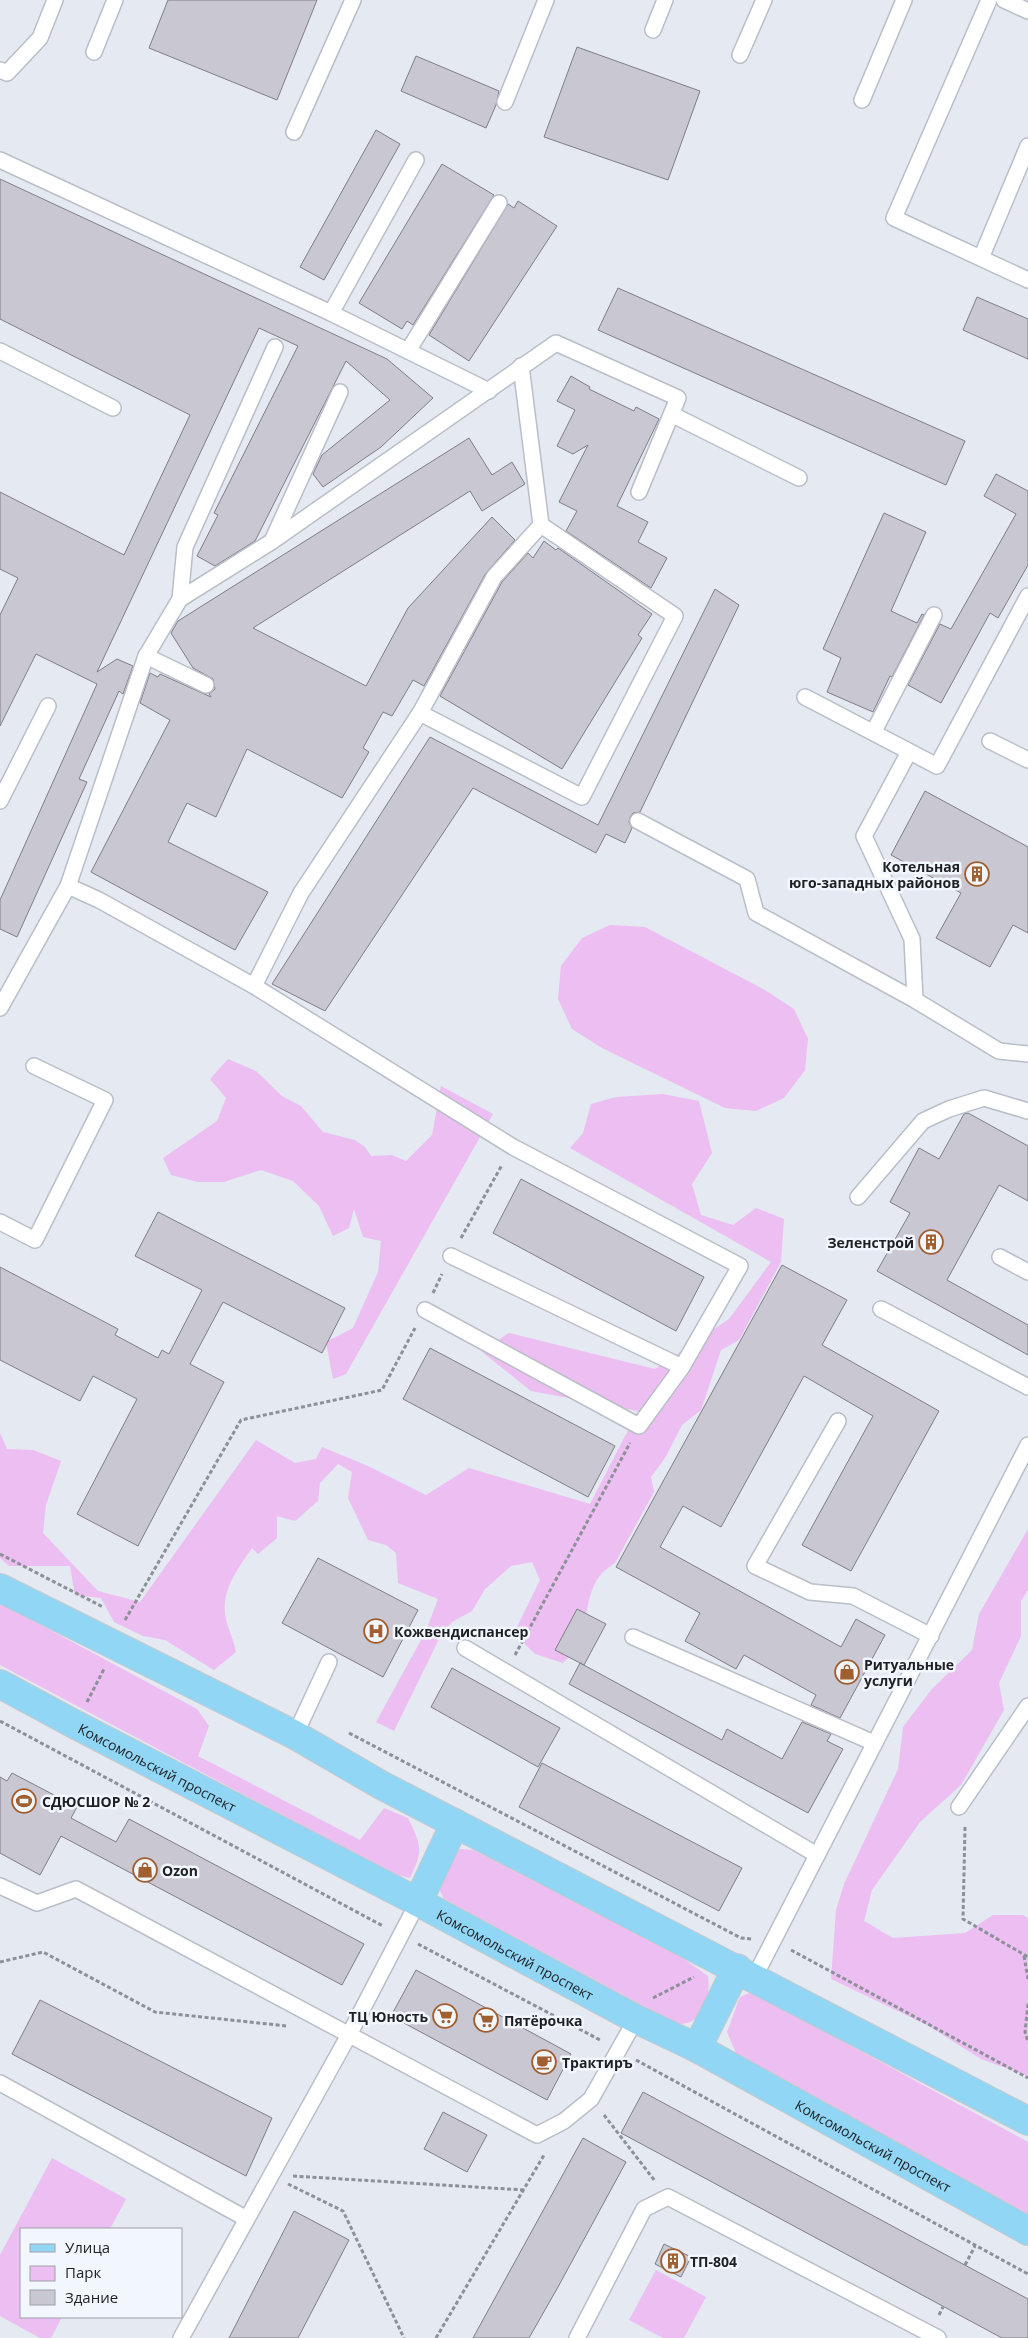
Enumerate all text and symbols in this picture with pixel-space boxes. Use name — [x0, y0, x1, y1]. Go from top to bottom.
place label: Котельная юго-западных районов — [789, 857, 960, 892]
building icon: Котельная юго-западных районов — [964, 861, 990, 887]
building icon: Зеленстрой — [918, 1229, 944, 1255]
place label: Зеленстрой — [828, 1233, 914, 1252]
hospital icon: Кожвендиспансер — [363, 1618, 389, 1644]
place label: Кожвендиспансер — [394, 1622, 529, 1641]
place label: Ритуальные услуги — [864, 1655, 954, 1690]
shop icon: Ритуальные услуги — [834, 1659, 860, 1685]
street label: Комсомольский проспект — [75, 1718, 240, 1816]
sports icon: СДЮСШОР № 2 — [11, 1788, 37, 1814]
place label: СДЮСШОР № 2 — [42, 1792, 150, 1811]
shop icon: Ozon — [132, 1857, 158, 1883]
place label: Ozon — [162, 1861, 198, 1880]
street label: Комсомольский проспект — [434, 1904, 598, 2004]
supermarket icon: ТЦ Юность — [432, 2003, 458, 2029]
place label: ТЦ Юность — [349, 2007, 428, 2026]
supermarket icon: Пятёрочка — [473, 2007, 499, 2033]
place label: Пятёрочка — [504, 2011, 583, 2030]
cafe icon: Трактиръ — [531, 2049, 557, 2075]
place label: Трактиръ — [562, 2053, 633, 2072]
street label: Комсомольский проспект — [792, 2095, 955, 2197]
legend — [20, 2228, 182, 2318]
text: Улица — [65, 2237, 110, 2257]
building icon: ТП-804 — [660, 2248, 686, 2274]
place label: ТП-804 — [690, 2252, 737, 2271]
text: Парк — [65, 2262, 101, 2282]
text: Здание — [65, 2287, 118, 2307]

